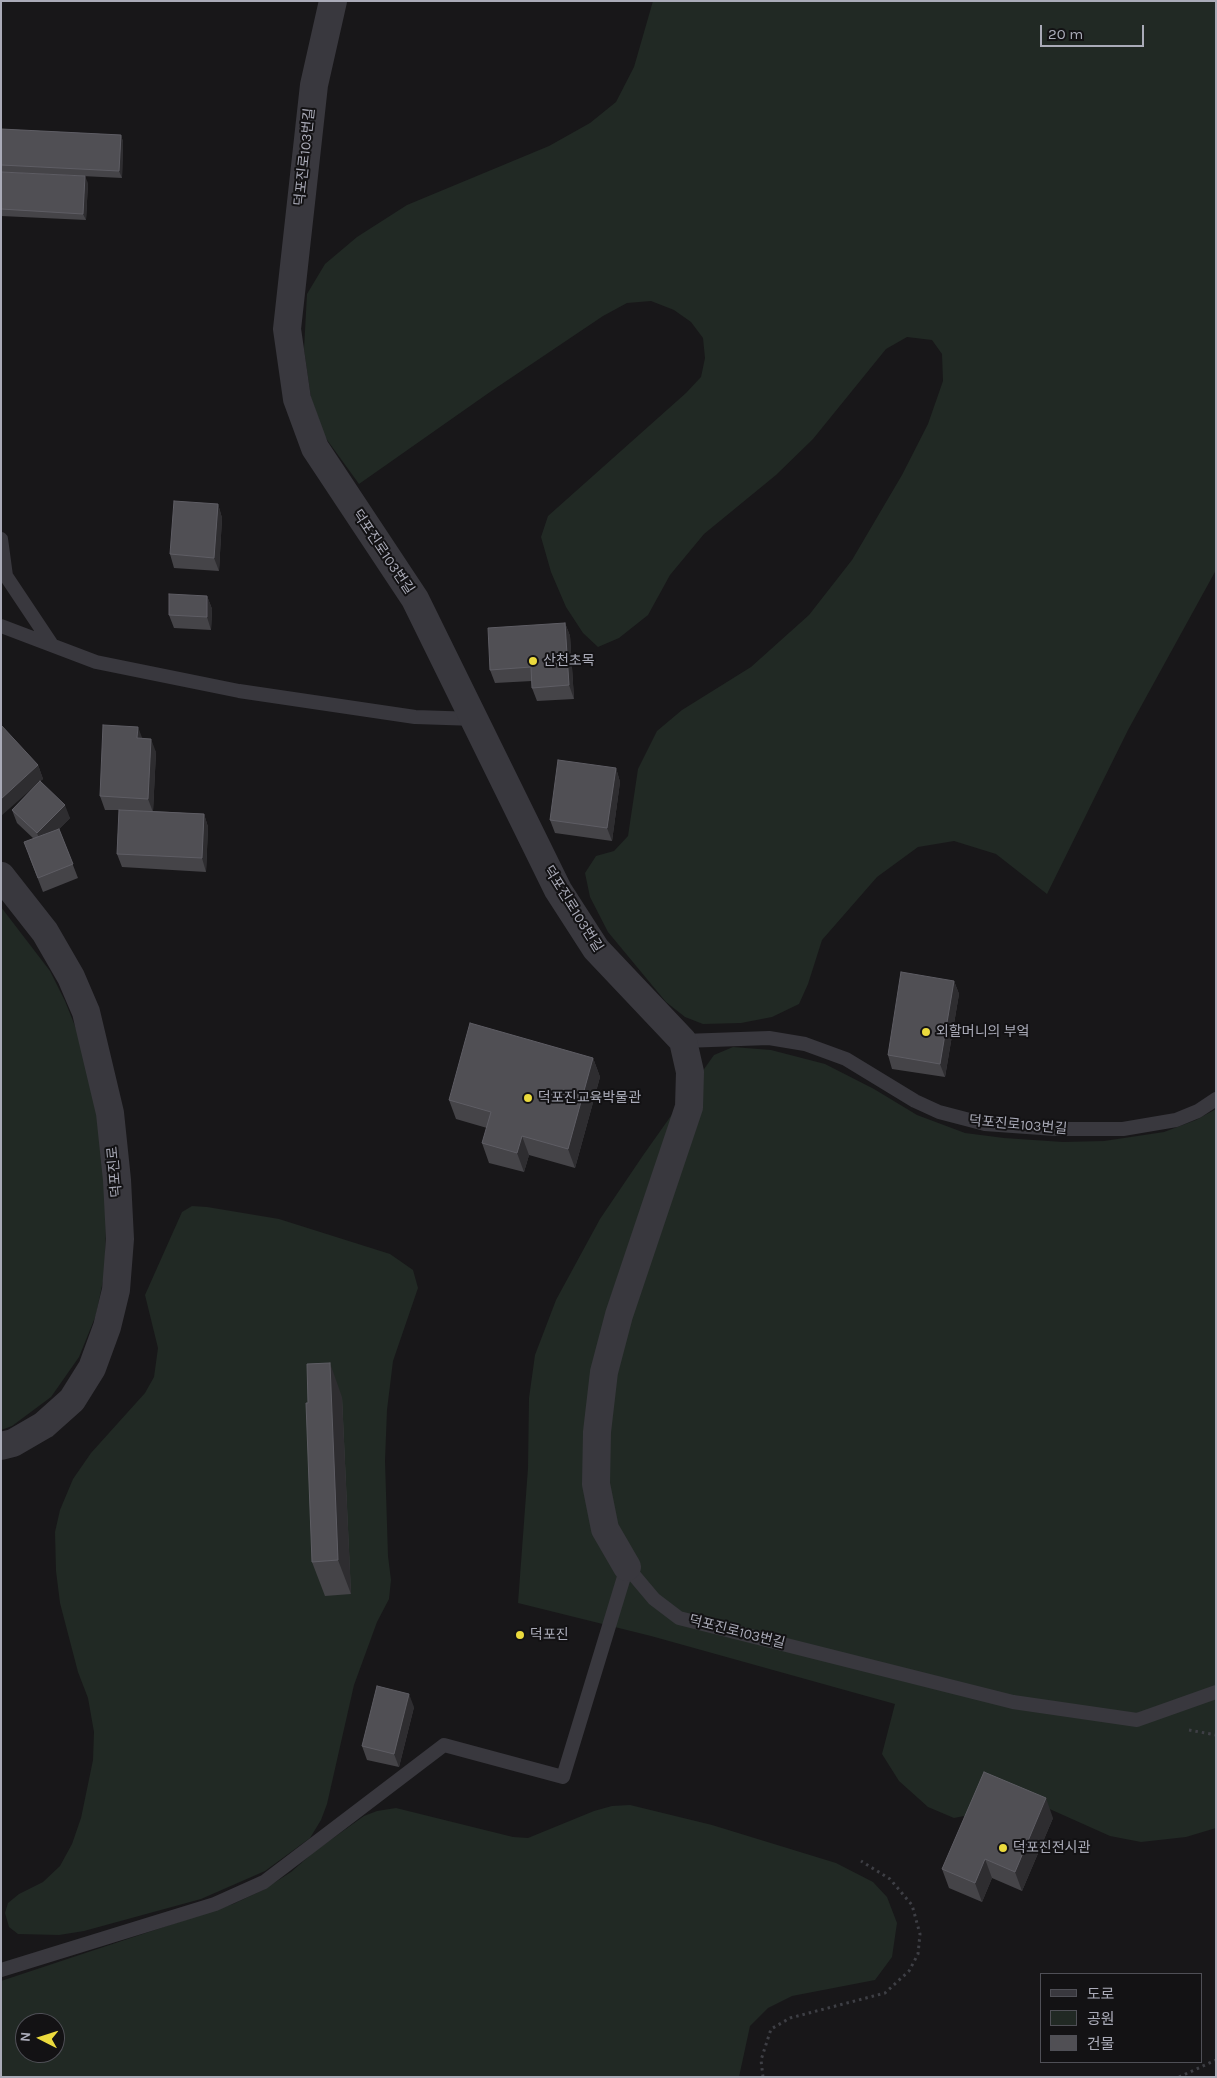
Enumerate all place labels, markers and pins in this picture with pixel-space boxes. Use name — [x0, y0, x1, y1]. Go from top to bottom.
place label: 산천초목 — [543, 653, 595, 669]
marker: 산천초목 — [527, 655, 539, 667]
place label: 외할머니의 부엌 — [936, 1024, 1029, 1040]
marker: 외할머니의 부엌 — [920, 1026, 932, 1038]
place label: 덕포진교육박물관 — [538, 1090, 641, 1106]
marker: 덕포진교육박물관 — [522, 1092, 534, 1104]
place label: 덕포진 — [530, 1627, 569, 1643]
marker: 덕포진 — [514, 1629, 526, 1641]
place label: 덕포진전시관 — [1013, 1840, 1090, 1856]
marker: 덕포진전시관 — [997, 1842, 1009, 1854]

